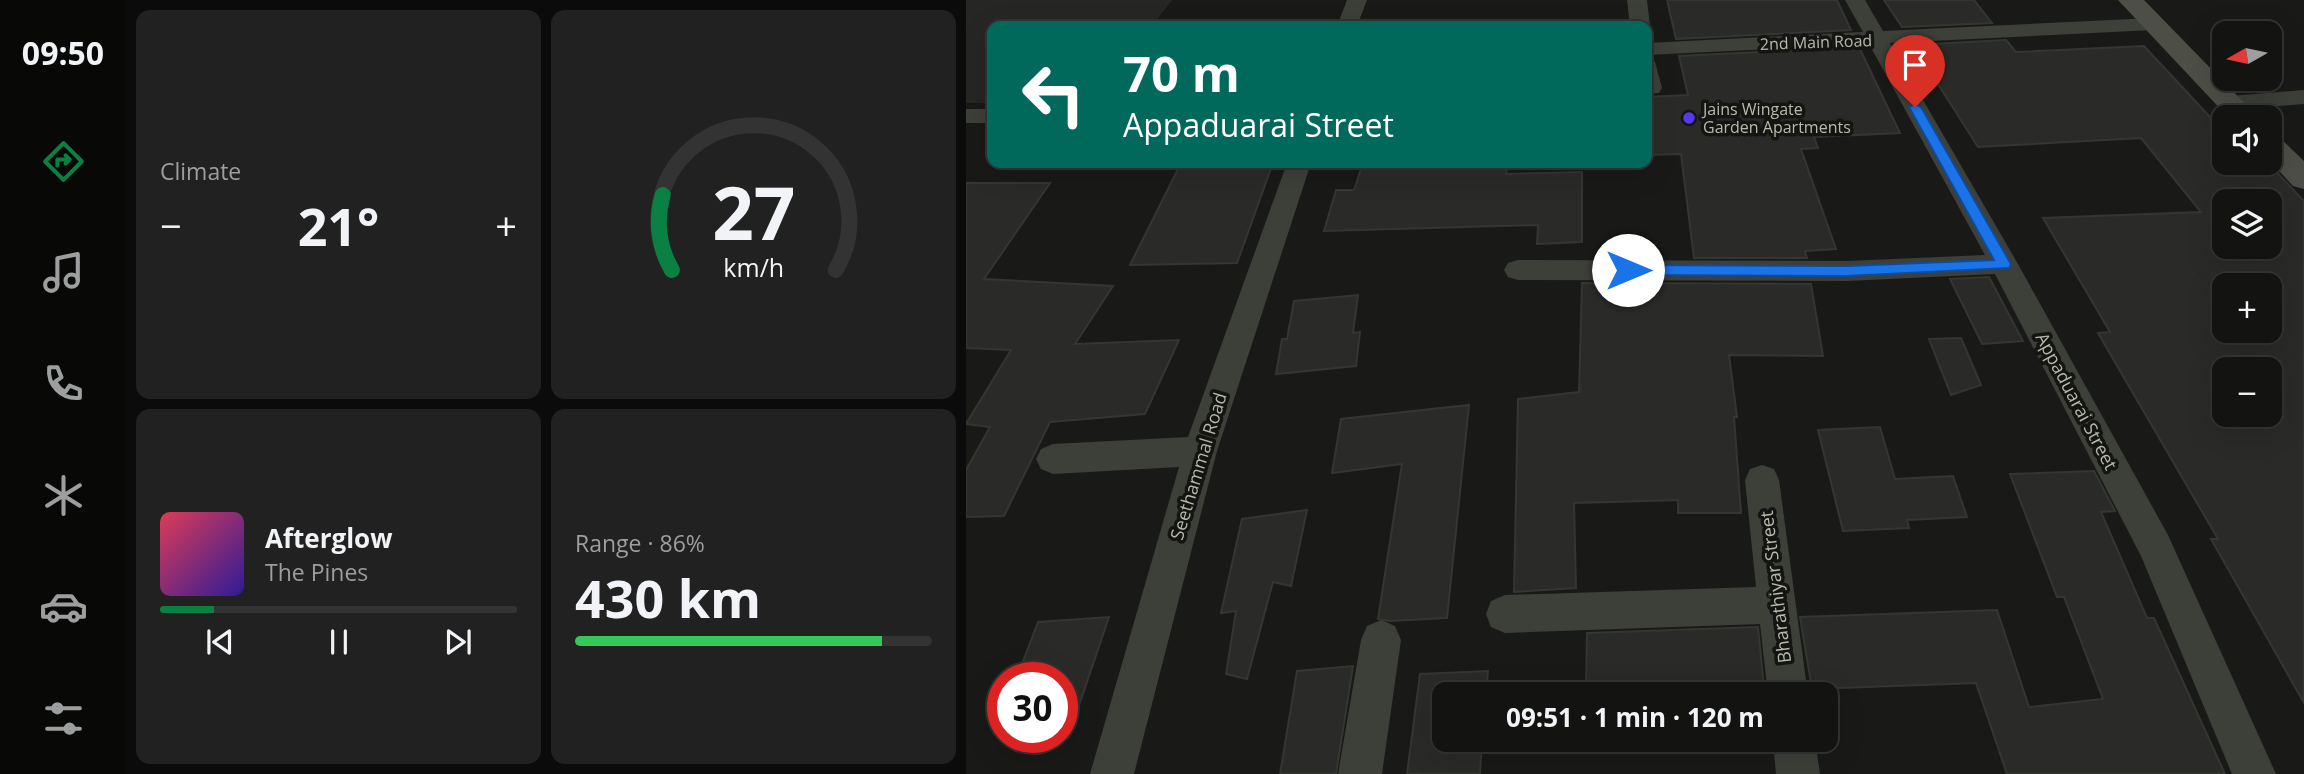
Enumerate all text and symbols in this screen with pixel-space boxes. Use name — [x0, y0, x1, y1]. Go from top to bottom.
north arrow — [2212, 21, 2282, 91]
map controls — [2212, 21, 2282, 427]
street label: 2nd Main Road — [1759, 29, 1873, 55]
text: 09:50 — [22, 31, 104, 74]
pin — [1885, 35, 1945, 107]
text: 70 m — [1123, 40, 1240, 106]
icon: arrive — [1896, 46, 1934, 84]
icon: left — [1008, 49, 1099, 140]
place label: Jains Wingate Garden Apartments — [1701, 98, 1851, 138]
text: Appaduarai Street — [1123, 103, 1394, 146]
button: sound — [2212, 105, 2282, 175]
marker: Jains Wingate Garden Apartments — [1681, 110, 1697, 126]
icon: directions — [39, 137, 88, 186]
text: Climate — [160, 155, 241, 187]
text: 27 — [712, 163, 795, 262]
button: layers — [2212, 189, 2282, 259]
text: 21° — [298, 190, 379, 261]
text: − — [160, 199, 182, 251]
text: + — [495, 199, 517, 251]
position arrow — [1591, 233, 1665, 307]
icon: music — [39, 248, 88, 297]
text: km/h — [723, 250, 784, 284]
button: + — [2212, 273, 2282, 343]
street label: Appaduarai Street — [2031, 328, 2123, 474]
button: − — [2212, 357, 2282, 427]
icon: phone — [39, 359, 88, 408]
street label: Seethammal Road — [1164, 389, 1232, 543]
icon: climate — [39, 471, 88, 520]
street label: Bharathiyar Street — [1754, 509, 1796, 665]
text: Afterglow — [265, 520, 392, 556]
text: Range · 86% — [575, 527, 705, 559]
text: The Pines — [265, 556, 368, 588]
text: 430 km — [575, 562, 761, 633]
icon: car — [39, 582, 88, 631]
icon: previous — [201, 623, 239, 661]
icon: pause — [320, 623, 358, 661]
icon: next — [439, 623, 477, 661]
speed limit sign: 30 — [987, 662, 1078, 753]
icon: filters — [39, 694, 88, 743]
text: 09:51 · 1 min · 120 m — [1506, 699, 1764, 735]

